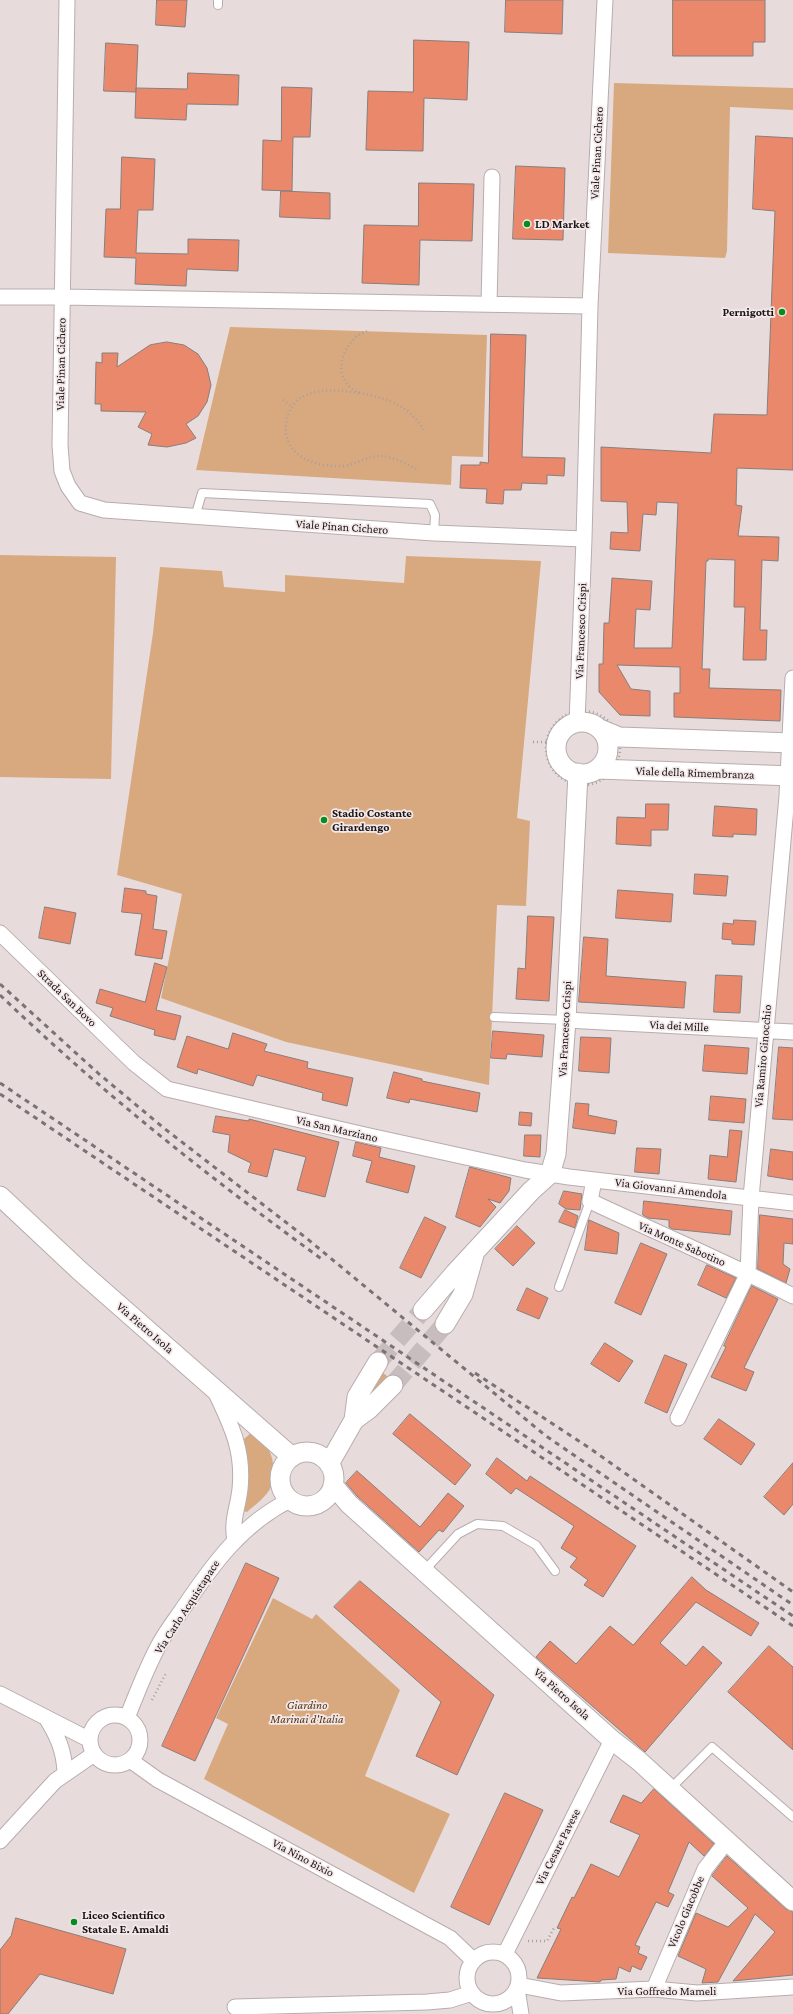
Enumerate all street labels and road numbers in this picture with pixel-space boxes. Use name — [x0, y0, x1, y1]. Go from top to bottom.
street label: Viale Pinan Cichero — [587, 106, 607, 200]
street label: Viale Pinan Cichero — [53, 318, 69, 410]
street label: Viale Pinan Cichero — [295, 517, 389, 537]
street label: Via Francesco Crispi — [572, 583, 590, 679]
street label: Viale della Rimembranza — [635, 764, 755, 782]
street label: Strada San Bovo — [34, 966, 100, 1030]
street label: Via Francesco Crispi — [555, 981, 575, 1077]
street label: Via Ramiro Ginocchio — [751, 1004, 775, 1108]
street label: Via dei Mille — [649, 1017, 709, 1035]
street label: Via San Marziano — [295, 1113, 379, 1145]
street label: Via Giovanni Amendola — [614, 1175, 728, 1203]
street label: Via Monte Sabotino — [636, 1218, 728, 1270]
street label: Via Pietro Isola — [113, 1299, 177, 1357]
street label: Via Carlo Acquistapace — [151, 1557, 223, 1657]
street label: Via Pietro Isola — [531, 1665, 593, 1723]
street label: Via Cesare Pavese — [533, 1806, 583, 1888]
street label: Via Nino Bixio — [270, 1836, 336, 1880]
street label: Vicolo Giacobbe — [664, 1874, 708, 1950]
street label: Via Goffredo Mameli — [618, 1984, 716, 1998]

